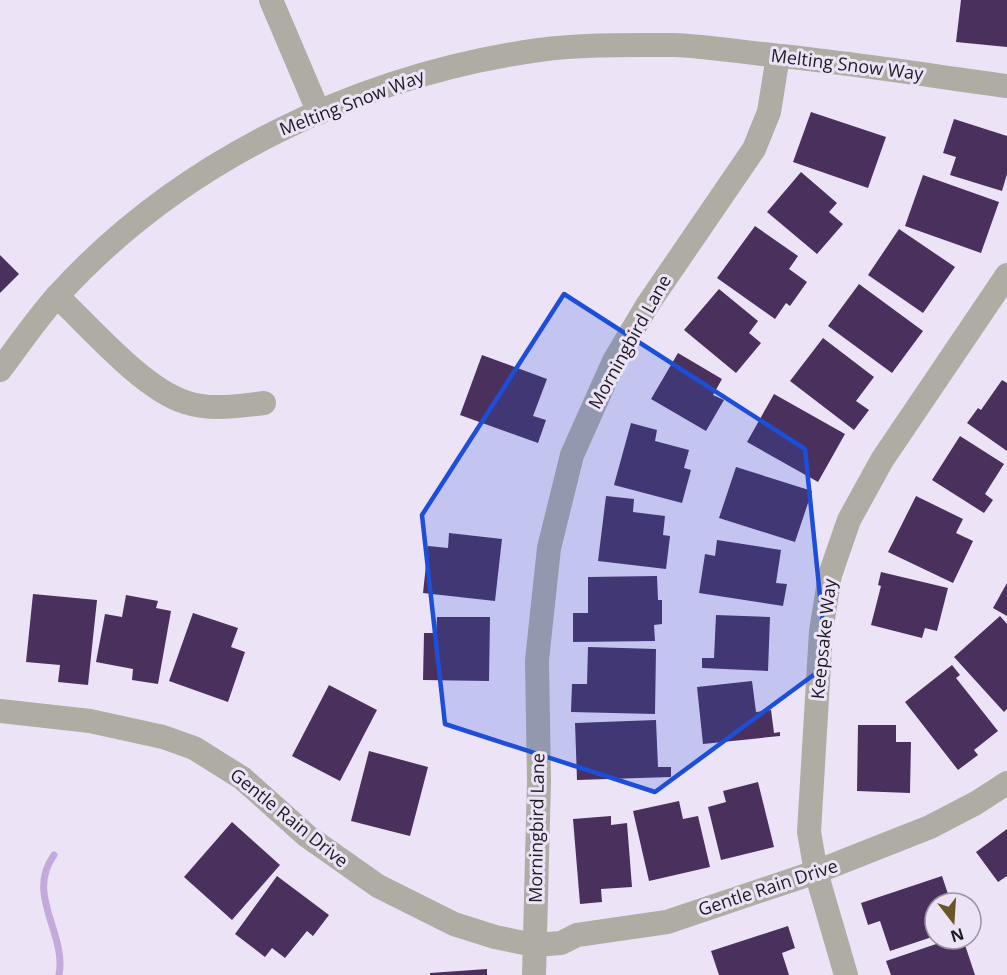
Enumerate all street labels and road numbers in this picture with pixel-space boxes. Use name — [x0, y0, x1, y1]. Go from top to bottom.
street label: Melting Snow Way — [770, 43, 926, 85]
street label: Melting Snow Way — [276, 63, 428, 141]
street label: Morningbird Lane — [582, 270, 676, 413]
street label: Keepsake Way — [805, 577, 841, 700]
street label: Morningbird Lane — [523, 753, 549, 903]
street label: Gentle Rain Drive — [226, 762, 354, 872]
street label: Gentle Rain Drive — [695, 853, 841, 921]

